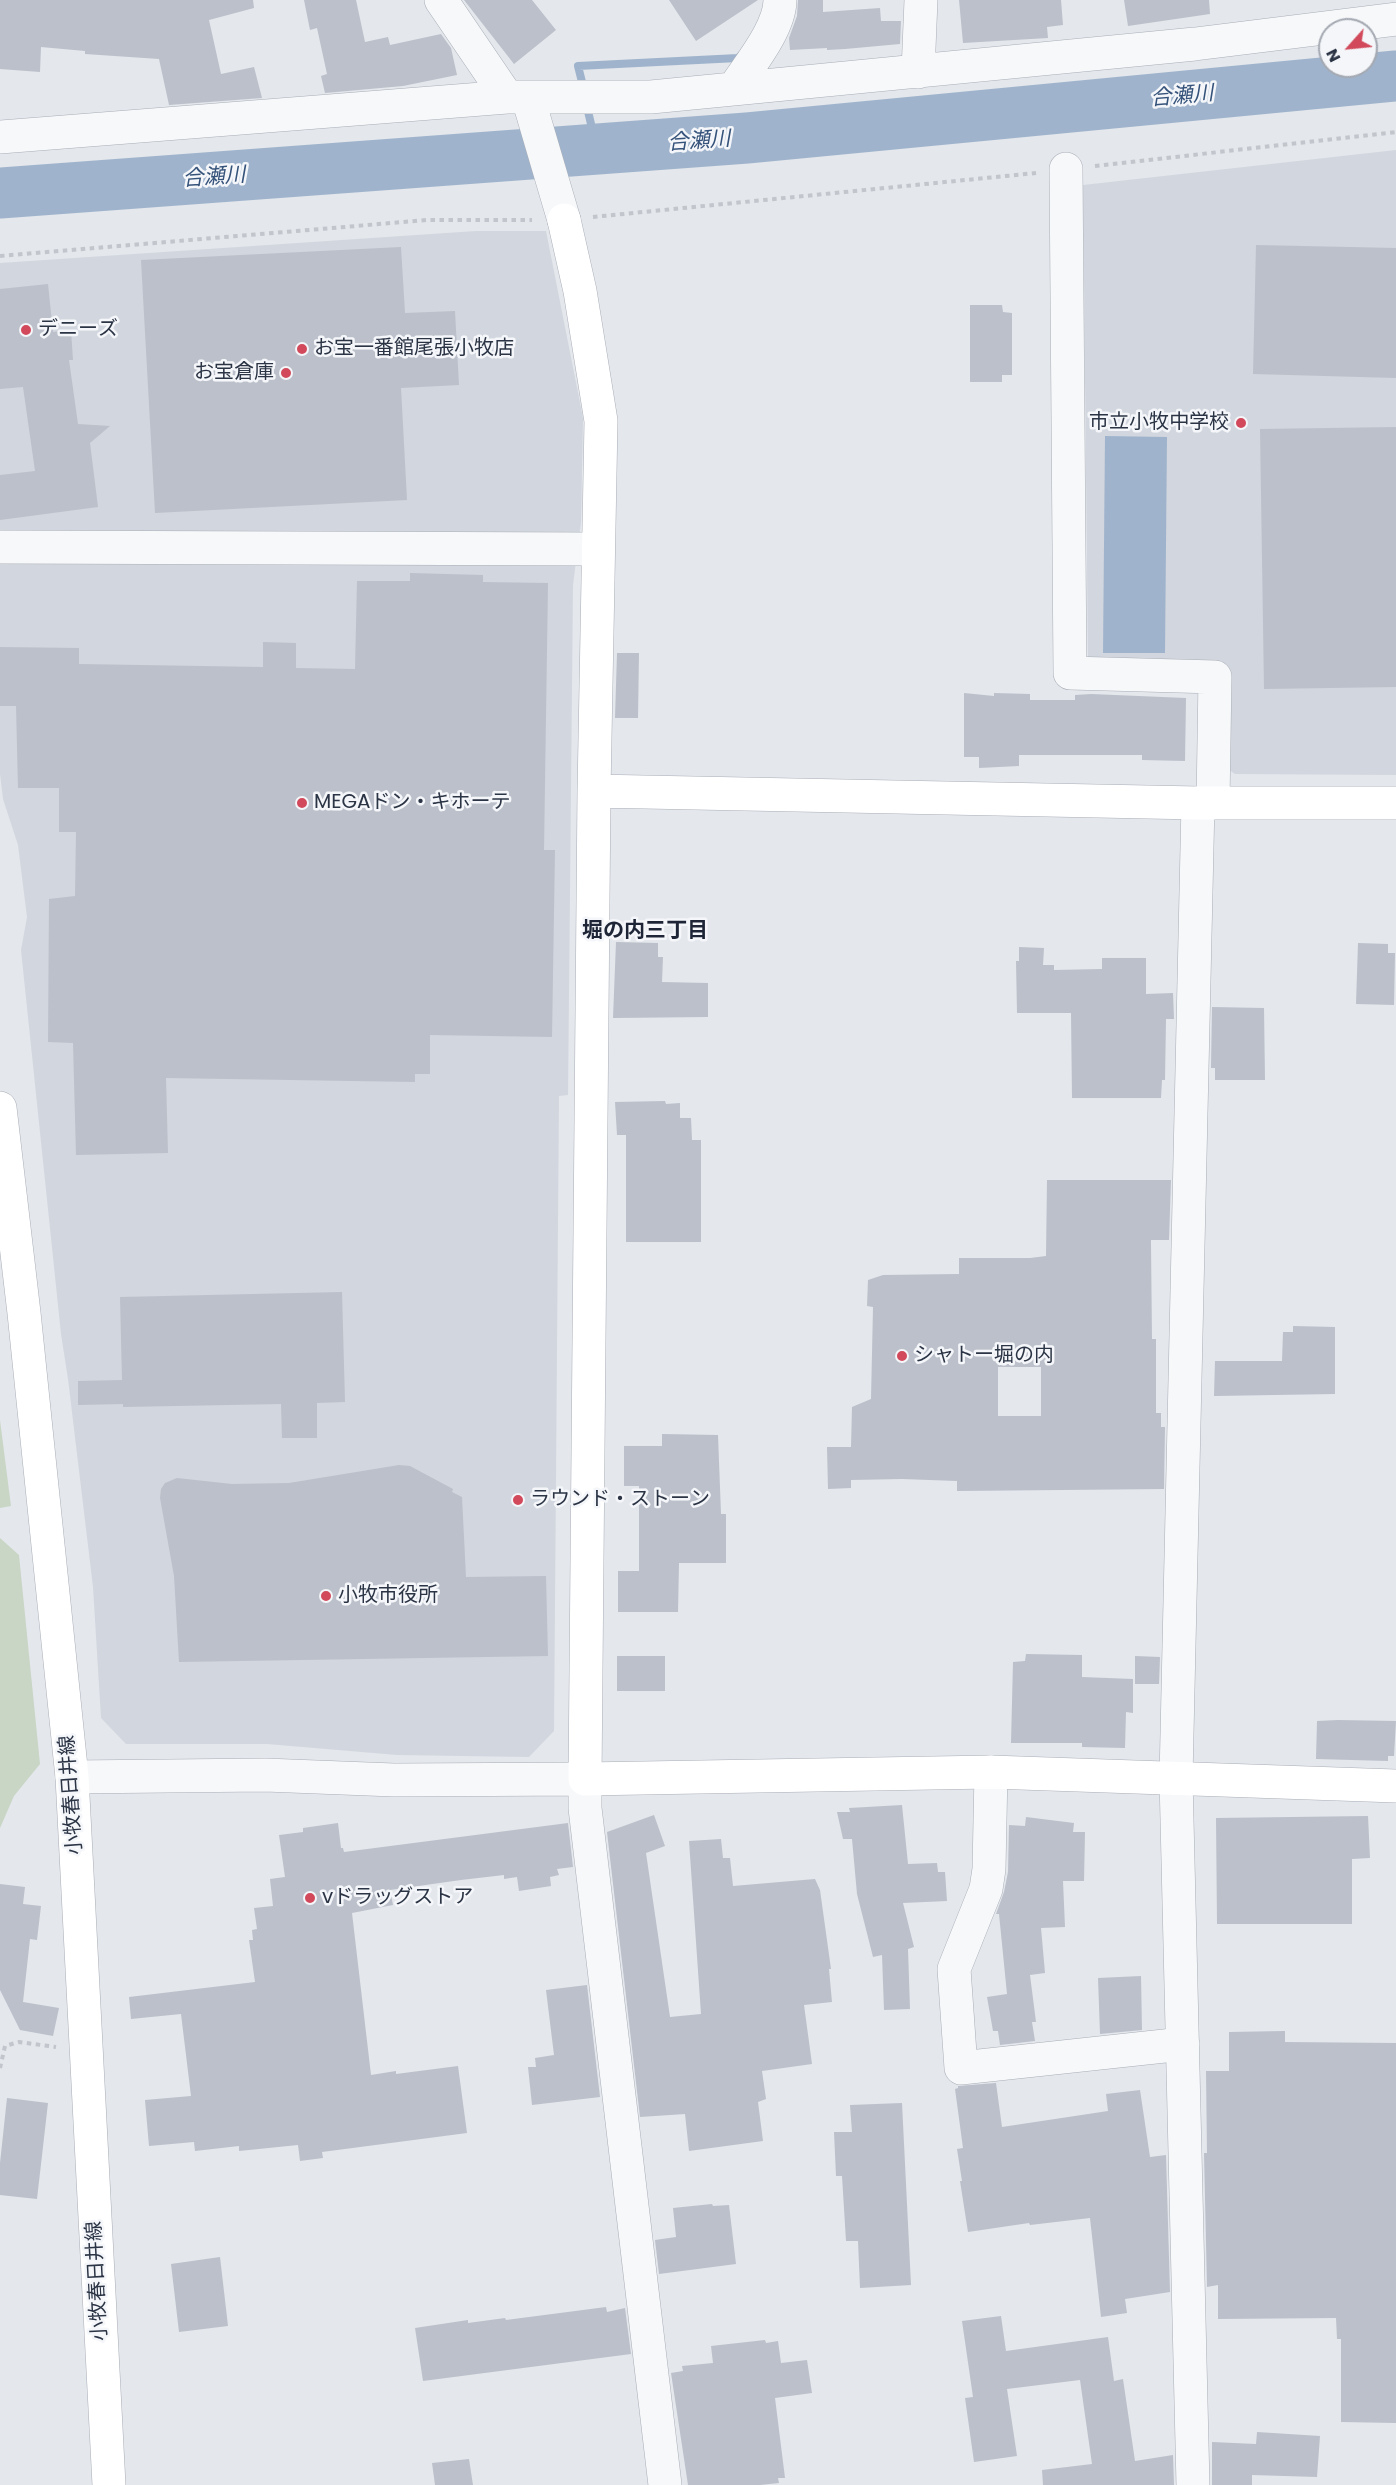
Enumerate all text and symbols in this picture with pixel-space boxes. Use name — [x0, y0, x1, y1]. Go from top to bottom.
north arrow — [1318, 18, 1378, 78]
text: N — [1320, 45, 1346, 66]
water label: 合瀬川 — [1150, 82, 1214, 112]
water label: 合瀬川 — [667, 127, 731, 157]
water label: 合瀬川 — [182, 163, 246, 193]
place label: デニーズ — [38, 318, 118, 342]
marker: デニーズ — [19, 323, 33, 337]
place label: お宝一番館尾張小牧店 — [314, 337, 514, 361]
marker: お宝一番館尾張小牧店 — [295, 342, 309, 356]
place label: お宝倉庫 — [194, 361, 274, 385]
marker: お宝倉庫 — [279, 366, 293, 380]
place label: 市立小牧中学校 — [1089, 411, 1229, 435]
marker: 市立小牧中学校 — [1234, 416, 1248, 430]
place label: MEGAドン・キホーテ — [314, 791, 511, 815]
marker: MEGAドン・キホーテ — [295, 796, 309, 810]
district label: 堀の内三丁目 — [582, 919, 708, 945]
place label: シャトー堀の内 — [914, 1344, 1054, 1368]
marker: シャトー堀の内 — [895, 1349, 909, 1363]
place label: ラウンド・ストーン — [530, 1488, 710, 1512]
marker: ラウンド・ストーン — [511, 1493, 525, 1507]
place label: 小牧市役所 — [338, 1584, 438, 1608]
marker: 小牧市役所 — [319, 1589, 333, 1603]
street label: 小牧春日井線 — [56, 1734, 88, 1856]
place label: vドラッグストア — [322, 1886, 473, 1910]
marker: vドラッグストア — [303, 1891, 317, 1905]
street label: 小牧春日井線 — [83, 2220, 113, 2342]

